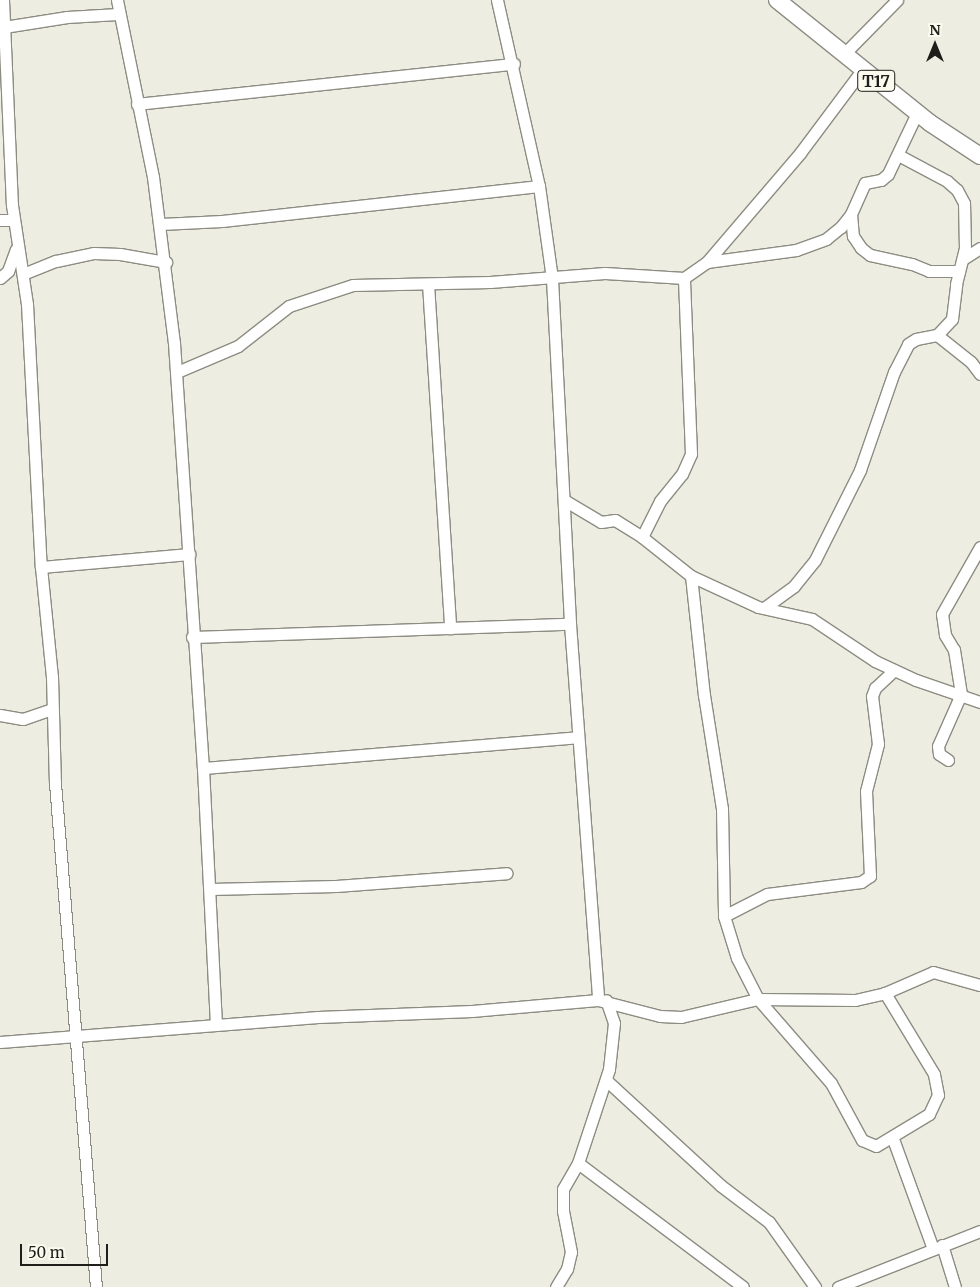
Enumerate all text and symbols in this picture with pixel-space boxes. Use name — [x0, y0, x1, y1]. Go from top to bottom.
north arrow — [910, 20, 960, 70]
text: N — [929, 21, 941, 39]
road number: T17 — [856, 68, 896, 94]
scale bar — [22, 1234, 110, 1266]
text: 50 m — [28, 1243, 65, 1262]

